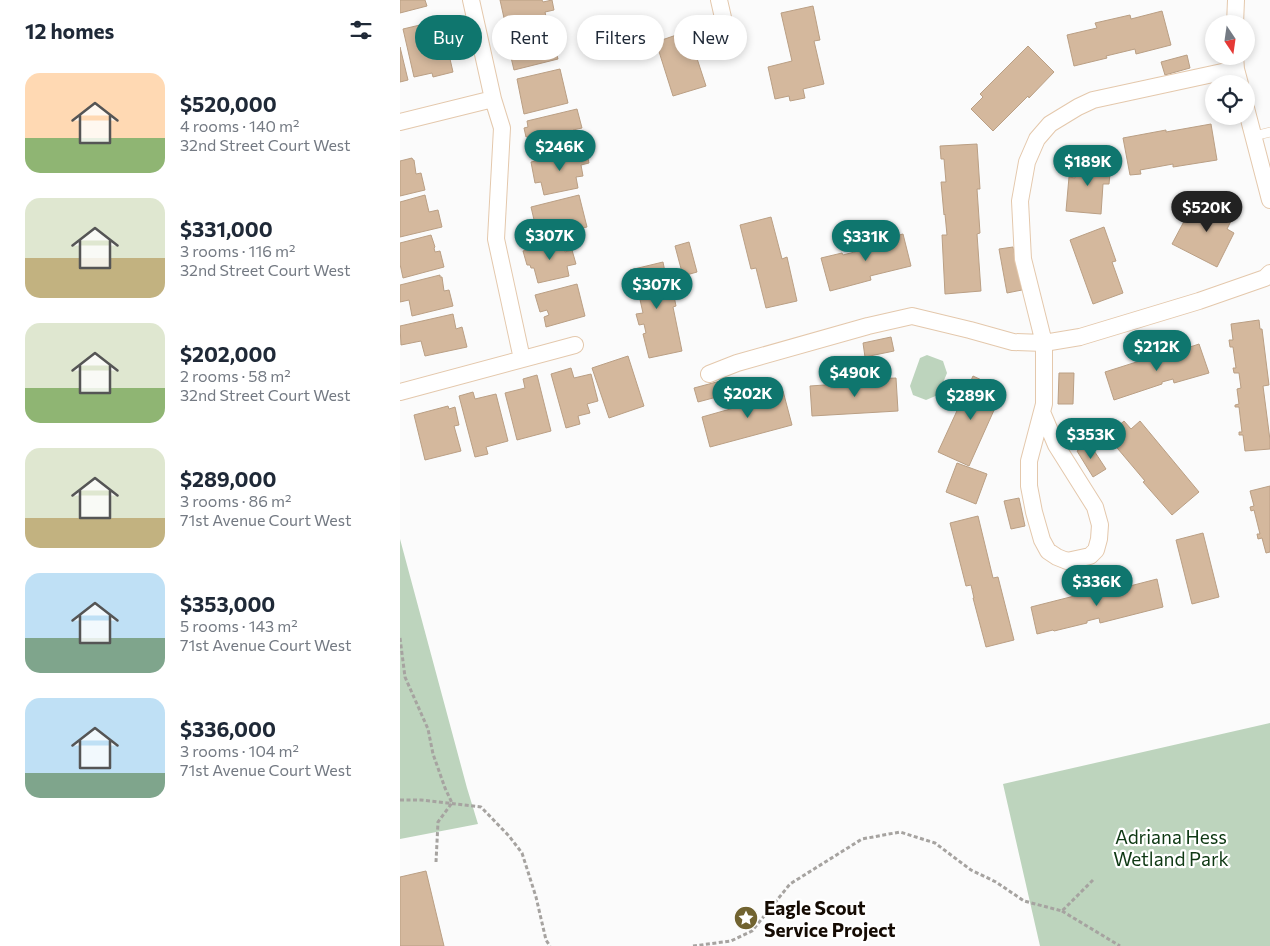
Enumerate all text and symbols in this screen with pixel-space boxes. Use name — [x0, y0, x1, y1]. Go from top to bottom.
chip: Buy — [415, 15, 482, 60]
chip: Rent — [492, 15, 567, 60]
chip: Filters — [577, 15, 664, 60]
chip: New — [674, 15, 747, 60]
north arrow — [1205, 15, 1255, 65]
map controls — [1205, 15, 1255, 125]
icon: filters — [347, 16, 375, 44]
text: 12 homes — [25, 18, 114, 43]
button: locate — [1205, 75, 1255, 125]
text: $520,000 — [180, 91, 277, 116]
icon: home — [65, 93, 125, 153]
text: 4 rooms · 140 m² — [180, 116, 299, 135]
pin: $246K — [525, 130, 595, 172]
text: 32nd Street Court West — [180, 135, 351, 154]
text: $246K — [536, 136, 584, 155]
pin: $189K — [1053, 144, 1123, 187]
text: $189K — [1064, 151, 1112, 170]
pin: $520K — [1172, 190, 1242, 233]
text: $520K — [1182, 197, 1232, 216]
text: $331,000 — [180, 216, 273, 241]
icon: home — [65, 218, 125, 278]
pin: $307K — [515, 218, 585, 261]
pin: $331K — [831, 220, 901, 262]
text: $307K — [526, 225, 574, 244]
text: $331K — [843, 226, 889, 245]
text: 3 rooms · 116 m² — [180, 241, 295, 260]
text: 32nd Street Court West — [180, 260, 351, 279]
pin: $307K — [622, 268, 692, 310]
text: $307K — [633, 274, 681, 293]
pin: $212K — [1122, 330, 1192, 372]
text: $212K — [1134, 336, 1180, 355]
text: $202,000 — [180, 341, 276, 366]
icon: home — [65, 343, 125, 403]
pin: $490K — [820, 356, 890, 398]
text: $490K — [830, 362, 880, 381]
text: 2 rooms · 58 m² — [180, 366, 291, 385]
pin: $202K — [713, 376, 783, 419]
pin: $289K — [936, 378, 1006, 421]
text: $202K — [723, 383, 773, 402]
text: 32nd Street Court West — [180, 385, 351, 404]
text: $289K — [946, 385, 996, 404]
pin: $353K — [1056, 418, 1126, 460]
text: $353K — [1067, 424, 1115, 443]
text: $289,000 — [180, 466, 276, 491]
icon: home — [65, 468, 125, 528]
text: 3 rooms · 86 m² — [180, 491, 291, 510]
text: 71st Avenue Court West — [180, 510, 351, 529]
pin: $336K — [1062, 564, 1132, 607]
text: $336K — [1073, 571, 1121, 590]
text: $353,000 — [180, 591, 275, 616]
icon: home — [65, 593, 125, 653]
text: 5 rooms · 143 m² — [180, 616, 298, 635]
text: 71st Avenue Court West — [180, 635, 351, 654]
text: $336,000 — [180, 716, 276, 741]
icon: home — [65, 718, 125, 778]
text: 3 rooms · 104 m² — [180, 741, 299, 760]
text: 71st Avenue Court West — [180, 760, 351, 779]
park label: Adriana Hess Wetland Park — [1113, 825, 1229, 870]
place label: Eagle Scout Service Project — [764, 896, 895, 941]
place icon: Eagle Scout Service Project — [733, 905, 759, 931]

